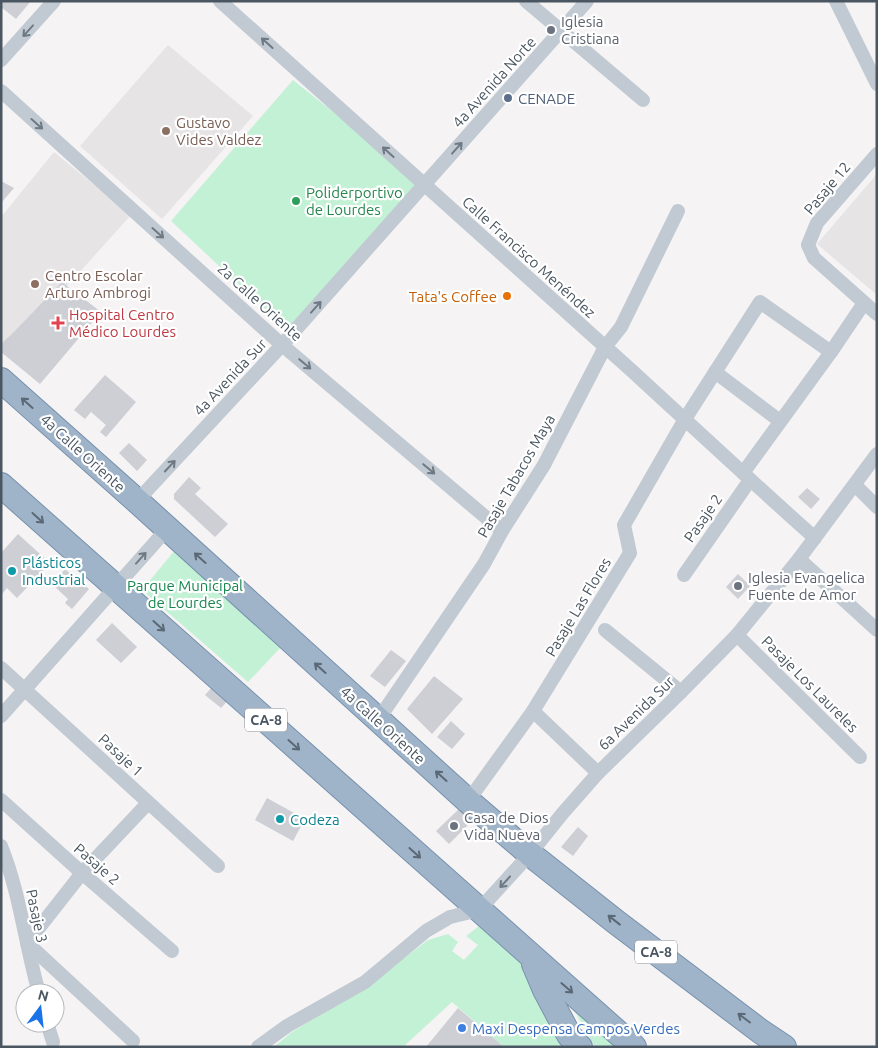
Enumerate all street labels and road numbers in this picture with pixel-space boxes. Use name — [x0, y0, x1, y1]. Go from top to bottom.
street label: 4a Avenida Norte — [449, 33, 539, 131]
street label: Pasaje 12 — [800, 158, 854, 218]
street label: Calle Francisco Menéndez — [459, 193, 599, 321]
street label: 2a Calle Oriente — [214, 260, 306, 344]
street label: 4a Avenida Sur — [190, 335, 270, 419]
street label: 4a Calle Oriente — [37, 411, 129, 495]
street label: Pasaje Tabacos Maya — [474, 411, 558, 541]
street label: Pasaje 2 — [680, 491, 726, 545]
street label: Pasaje Las Flores — [542, 554, 614, 660]
street label: Pasaje Los Laureles — [758, 632, 862, 736]
street label: 6a Avenida Sur — [594, 672, 678, 753]
street label: 4a Calle Oriente — [337, 683, 429, 767]
road number: CA-8 — [245, 708, 287, 732]
street label: Pasaje 1 — [95, 730, 147, 780]
street label: Pasaje 2 — [71, 840, 123, 888]
street label: Pasaje 3 — [23, 888, 51, 944]
road number: CA-8 — [635, 940, 677, 964]

